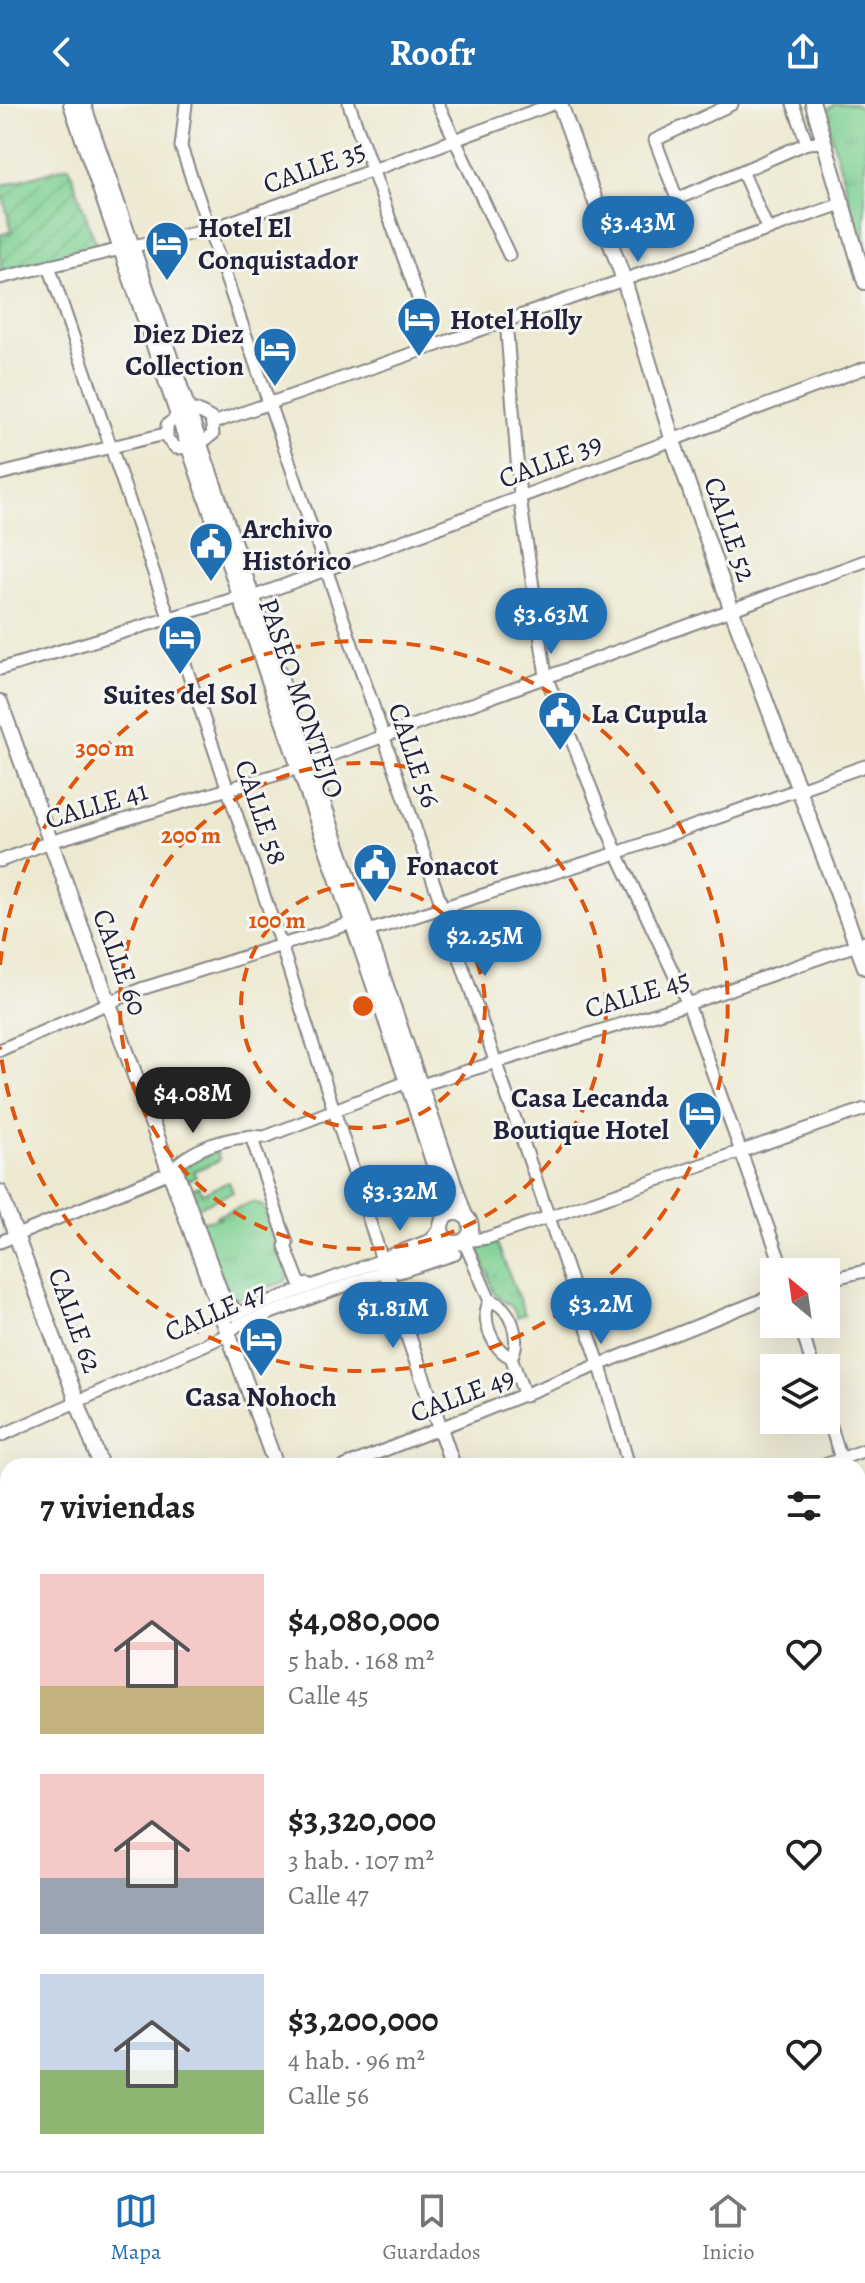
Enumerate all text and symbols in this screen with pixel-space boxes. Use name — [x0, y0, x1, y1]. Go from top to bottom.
text: Roofr — [389, 28, 476, 77]
icon: back — [40, 30, 84, 74]
icon: share — [781, 30, 825, 74]
street label: CALLE 35 — [258, 131, 371, 203]
pin: $3.43M — [573, 196, 703, 264]
text: $3.43M — [600, 204, 676, 239]
place label: Hotel El Conquistador — [198, 209, 359, 279]
hotel icon: Hotel El Conquistador — [143, 219, 191, 282]
hotel icon: Hotel Holly — [395, 295, 443, 358]
place label: Hotel Holly — [450, 301, 583, 339]
place label: Diez Diez Collection — [125, 315, 244, 385]
hotel icon: Diez Diez Collection — [251, 325, 299, 388]
street label: CALLE 39 — [493, 424, 607, 498]
street label: CALLE 52 — [694, 472, 766, 587]
place label: Archivo Histórico — [241, 510, 352, 580]
public building icon: Archivo Histórico — [187, 520, 235, 583]
pin: $3.63M — [486, 588, 616, 656]
street label: PASEO MONTEJO — [249, 593, 353, 804]
text: $3.63M — [513, 596, 589, 631]
hotel icon: Suites del Sol — [156, 613, 204, 676]
place label: Suites del Sol — [103, 676, 257, 714]
public building icon: La Cupula — [536, 689, 584, 752]
place label: La Cupula — [591, 695, 708, 733]
street label: CALLE 56 — [378, 698, 450, 813]
text: 300 m — [76, 732, 134, 764]
street label: CALLE 58 — [225, 755, 297, 870]
street label: CALLE 41 — [40, 771, 152, 839]
text: 200 m — [161, 819, 221, 851]
public building icon: Fonacot — [351, 841, 399, 904]
place label: Fonacot — [406, 847, 499, 885]
street label: CALLE 60 — [83, 904, 157, 1021]
text: 100 m — [248, 904, 306, 936]
pin: $2.25M — [420, 910, 550, 978]
text: $2.25M — [446, 918, 524, 953]
street label: CALLE 45 — [580, 960, 694, 1028]
centre of rings — [349, 992, 377, 1020]
pin: $4.08M — [128, 1067, 258, 1135]
text: $4.08M — [154, 1075, 232, 1110]
place label: Casa Lecanda Boutique Hotel — [493, 1079, 670, 1149]
hotel icon: Casa Lecanda Boutique Hotel — [676, 1089, 724, 1152]
pin: $3.32M — [335, 1165, 465, 1233]
text: $3.32M — [362, 1173, 438, 1208]
north arrow — [760, 1258, 840, 1338]
map controls — [760, 1258, 840, 1434]
street label: CALLE 62 — [38, 1262, 112, 1378]
street label: CALLE 47 — [158, 1273, 273, 1351]
pin: $3.2M — [545, 1278, 657, 1346]
pin: $1.81M — [328, 1282, 458, 1350]
text: $3.2M — [569, 1286, 633, 1321]
text: $1.81M — [357, 1290, 429, 1325]
hotel icon: Casa Nohoch — [237, 1315, 285, 1378]
button: layers — [760, 1354, 840, 1434]
street label: CALLE 49 — [405, 1358, 520, 1432]
place label: Casa Nohoch — [185, 1378, 337, 1416]
text: 7 viviendas — [40, 1483, 195, 1530]
icon: filters — [782, 1484, 826, 1528]
text: $4,080,000 — [288, 1596, 440, 1643]
icon: home — [104, 1606, 200, 1702]
icon: heart — [782, 1632, 826, 1676]
text: 5 hab. · 168 m² — [288, 1643, 434, 1678]
text: Calle 45 — [288, 1678, 369, 1713]
text: $3,320,000 — [288, 1796, 436, 1843]
icon: home — [104, 1806, 200, 1902]
icon: heart — [782, 1832, 826, 1876]
text: 3 hab. · 107 m² — [288, 1843, 434, 1878]
text: Calle 47 — [288, 1878, 369, 1913]
text: $3,200,000 — [288, 1996, 439, 2043]
icon: home — [104, 2006, 200, 2102]
icon: heart — [782, 2032, 826, 2076]
text: 4 hab. · 96 m² — [288, 2043, 425, 2078]
text: Calle 56 — [288, 2078, 369, 2113]
tab: Mapa — [111, 2189, 161, 2267]
tab: Guardados — [382, 2189, 481, 2267]
tab: Inicio — [702, 2189, 754, 2267]

